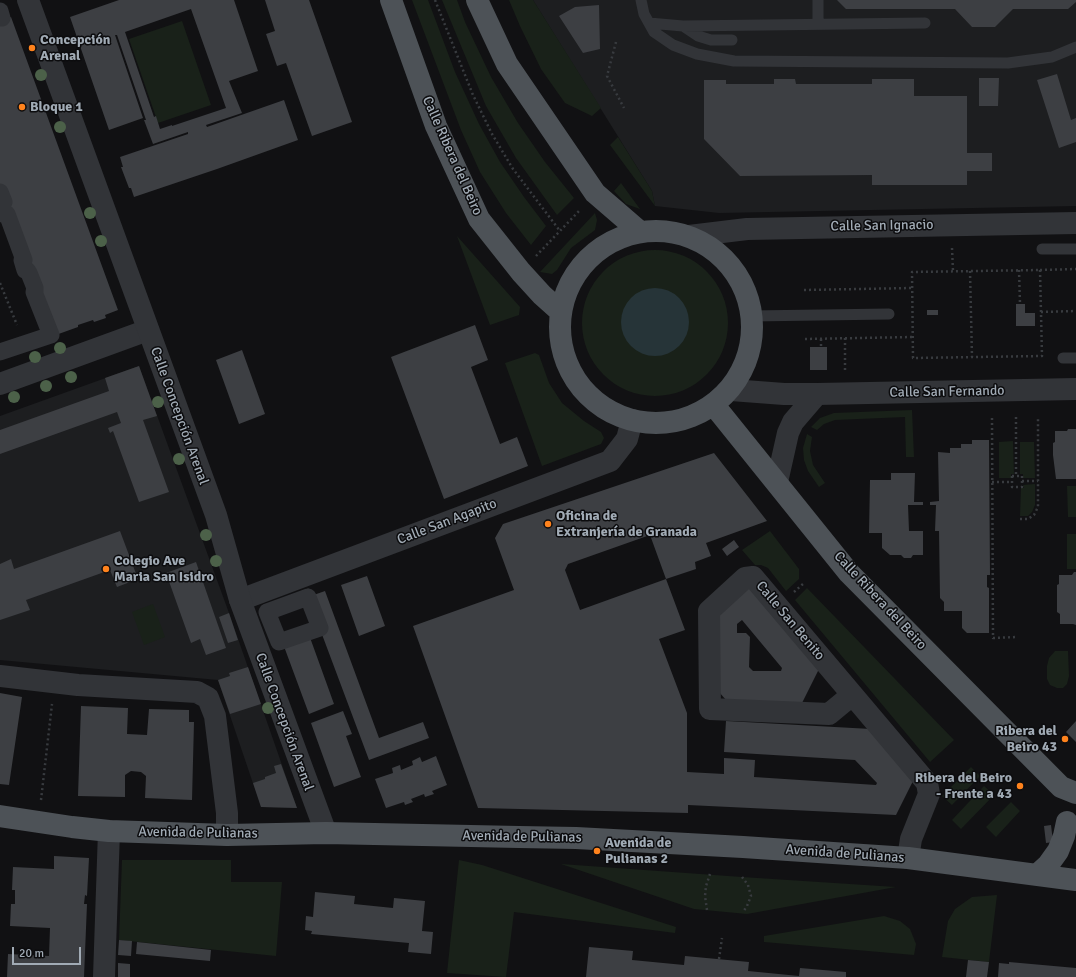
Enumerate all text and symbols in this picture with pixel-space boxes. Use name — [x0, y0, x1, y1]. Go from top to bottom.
place label: Concepción Arenal — [40, 32, 110, 64]
marker: Concepción Arenal — [27, 43, 37, 53]
street label: Calle Ribera del Beiro — [418, 94, 486, 218]
place label: Bloque 1 — [30, 99, 83, 115]
marker: Bloque 1 — [17, 102, 27, 112]
street label: Calle San Ignacio — [830, 217, 934, 235]
street label: Calle Concepción Arenal — [146, 345, 212, 487]
street label: Calle San Fernando — [889, 383, 1005, 401]
street label: Calle San Agapito — [395, 495, 499, 549]
place label: Oficina de Extranjería de Granada — [556, 508, 697, 540]
marker: Oficina de Extranjería de Granada — [543, 519, 553, 529]
street label: Calle Ribera del Beiro — [830, 548, 930, 654]
place label: Colegio Ave Maria San Isidro — [114, 553, 214, 586]
marker: Colegio Ave Maria San Isidro — [101, 564, 111, 574]
street label: Calle San Benito — [752, 578, 828, 664]
street label: Calle Concepción Arenal — [251, 651, 317, 793]
place label: Ribera del Beiro 43 — [995, 723, 1057, 756]
marker: Ribera del Beiro 43 — [1060, 734, 1070, 744]
place label: Ribera del Beiro - Frente a 43 — [915, 770, 1012, 802]
marker: Ribera del Beiro - Frente a 43 — [1015, 781, 1025, 791]
street label: Avenida de Pulianas — [138, 824, 258, 842]
street label: Avenida de Pulianas — [462, 828, 582, 846]
place label: Avenida de Pulianas 2 — [605, 835, 671, 868]
street label: Avenida de Pulianas — [785, 841, 905, 867]
marker: Avenida de Pulianas 2 — [592, 846, 602, 856]
scale bar — [14, 939, 83, 965]
text: 20 m — [19, 946, 44, 961]

